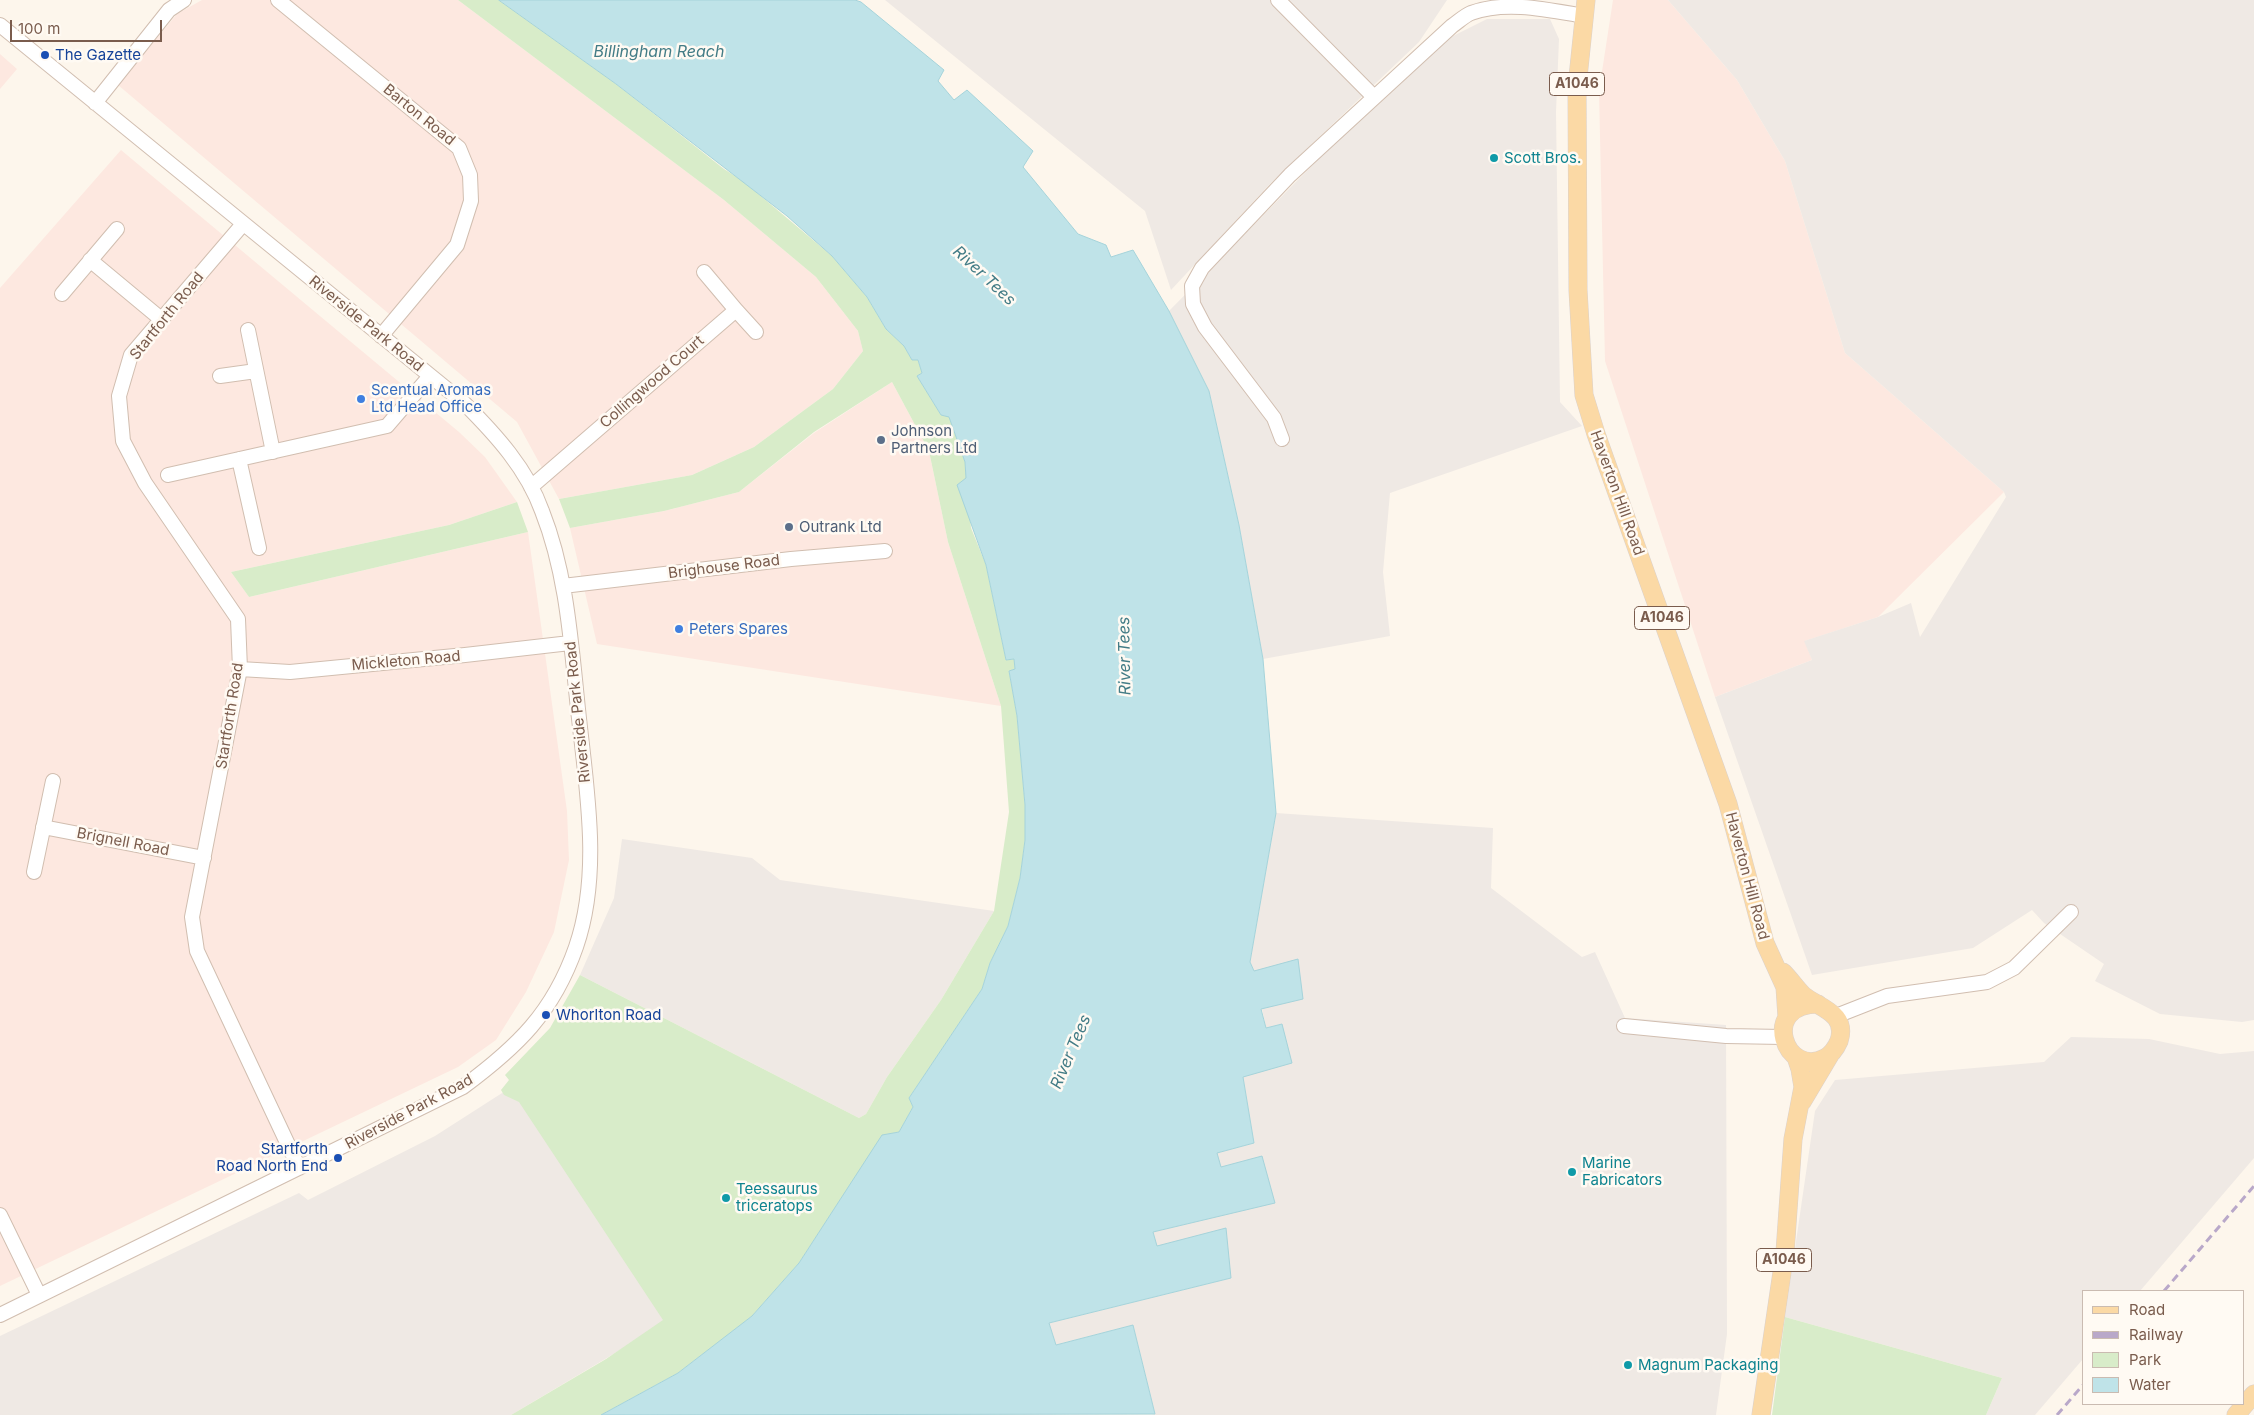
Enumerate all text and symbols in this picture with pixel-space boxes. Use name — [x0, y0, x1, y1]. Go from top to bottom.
scale bar — [12, 10, 165, 42]
text: 100 m — [18, 19, 60, 38]
water label: Billingham Reach — [594, 42, 724, 62]
place label: The Gazette — [55, 46, 141, 64]
marker: The Gazette — [39, 49, 51, 61]
road number: A1046 — [1550, 72, 1604, 96]
street label: Barton Road — [379, 81, 459, 149]
place label: Scott Bros. — [1504, 149, 1581, 167]
marker: Scott Bros. — [1488, 152, 1500, 164]
water label: River Tees — [949, 242, 1019, 310]
street label: Startforth Road — [126, 269, 208, 363]
street label: Riverside Park Road — [305, 272, 427, 376]
street label: Collingwood Court — [596, 332, 708, 432]
place label: Scentual Aromas Ltd Head Office — [371, 381, 491, 416]
marker: Scentual Aromas Ltd Head Office — [355, 393, 367, 405]
place label: Johnson Partners Ltd — [891, 422, 977, 457]
street label: Haverton Hill Road — [1586, 428, 1648, 558]
marker: Johnson Partners Ltd — [875, 434, 887, 446]
place label: Outrank Ltd — [799, 518, 882, 536]
marker: Outrank Ltd — [783, 521, 795, 533]
street label: Brighouse Road — [667, 551, 781, 583]
road number: A1046 — [1634, 606, 1690, 630]
water label: River Tees — [1115, 617, 1135, 695]
place label: Peters Spares — [689, 620, 788, 638]
marker: Peters Spares — [673, 623, 685, 635]
street label: Riverside Park Road — [562, 640, 594, 784]
street label: Mickleton Road — [351, 647, 461, 675]
street label: Startforth Road — [213, 661, 247, 771]
street label: Haverton Hill Road — [1721, 810, 1773, 942]
street label: Brignell Road — [75, 824, 171, 860]
place label: Whorlton Road — [556, 1006, 661, 1024]
marker: Whorlton Road — [540, 1009, 552, 1021]
water label: River Tees — [1047, 1012, 1095, 1092]
street label: Riverside Park Road — [342, 1071, 476, 1153]
place label: Startforth Road North End — [216, 1140, 328, 1175]
marker: Startforth Road North End — [332, 1152, 344, 1164]
place label: Marine Fabricators — [1582, 1154, 1662, 1189]
marker: Marine Fabricators — [1566, 1166, 1578, 1178]
place label: Teessaurus triceratops — [736, 1180, 818, 1215]
marker: Teessaurus triceratops — [720, 1192, 732, 1204]
road number: A1046 — [1756, 1248, 1812, 1272]
legend — [2082, 1290, 2244, 1405]
text: Road — [2129, 1300, 2165, 1319]
text: Railway — [2129, 1325, 2183, 1344]
text: Park — [2129, 1350, 2161, 1369]
place label: Magnum Packaging — [1638, 1356, 1778, 1374]
marker: Magnum Packaging — [1622, 1359, 1634, 1371]
text: Water — [2129, 1375, 2171, 1394]

